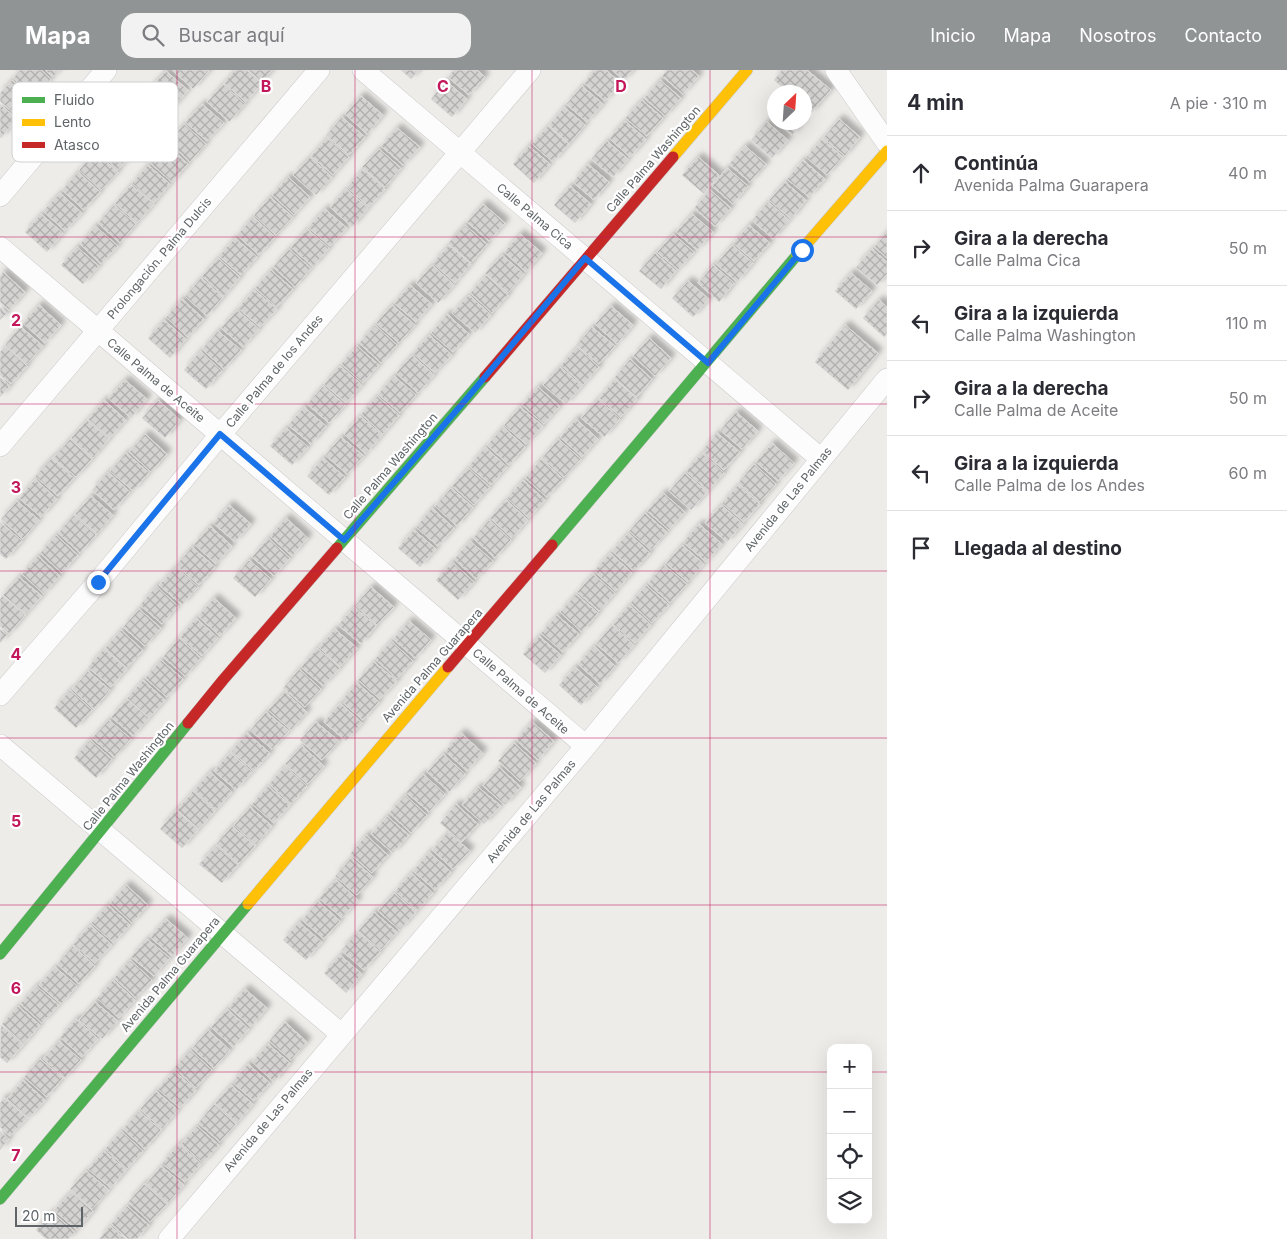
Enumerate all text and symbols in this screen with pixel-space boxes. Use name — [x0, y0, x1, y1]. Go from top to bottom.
search box — [121, 13, 471, 58]
text: Mapa — [25, 21, 91, 50]
icon: search — [139, 21, 167, 49]
text: Buscar aquí — [179, 24, 285, 47]
text: Inicio — [930, 25, 976, 46]
text: Mapa — [1004, 25, 1051, 46]
text: Nosotros — [1079, 25, 1157, 46]
text: Contacto — [1185, 25, 1262, 46]
text: B — [261, 76, 271, 96]
text: C — [437, 76, 449, 96]
text: D — [615, 76, 627, 96]
legend — [12, 82, 178, 162]
north arrow — [767, 85, 812, 130]
text: 4 min — [907, 90, 964, 115]
text: Fluido — [54, 91, 94, 108]
text: A pie · 310 m — [1170, 93, 1267, 113]
street label: Calle Palma Washington — [603, 103, 703, 215]
text: Lento — [54, 113, 91, 130]
text: Atasco — [54, 136, 100, 153]
text: Continúa — [954, 152, 1038, 175]
icon: ahead — [907, 159, 935, 187]
text: 40 m — [1228, 163, 1267, 183]
text: Avenida Palma Guarapera — [954, 175, 1149, 195]
street label: Calle Palma Cica — [494, 180, 576, 252]
street label: Prolongación. Palma Dulcis — [104, 194, 214, 322]
text: Gira a la derecha — [954, 227, 1109, 250]
icon: right — [907, 234, 935, 262]
text: 50 m — [1229, 238, 1267, 258]
route start — [791, 239, 814, 262]
text: Calle Palma Cica — [954, 250, 1081, 270]
text: Gira a la izquierda — [954, 302, 1119, 325]
icon: left — [907, 309, 935, 337]
text: 2 — [11, 310, 21, 330]
street label: Calle Palma de los Andes — [222, 311, 326, 431]
text: 110 m — [1225, 313, 1267, 333]
text: Calle Palma Washington — [954, 325, 1136, 345]
street label: Calle Palma de Aceite — [104, 335, 208, 425]
text: Gira a la derecha — [954, 377, 1109, 400]
icon: right — [907, 384, 935, 412]
text: 50 m — [1229, 388, 1267, 408]
text: Calle Palma de Aceite — [954, 400, 1118, 420]
street label: Calle Palma Washington — [340, 410, 440, 522]
street label: Avenida de Las Palmas — [741, 444, 835, 554]
text: Gira a la izquierda — [954, 452, 1119, 475]
icon: left — [907, 459, 935, 487]
text: 60 m — [1228, 463, 1267, 483]
text: Calle Palma de los Andes — [954, 475, 1145, 495]
text: 3 — [11, 477, 21, 497]
icon: arrive — [907, 534, 935, 562]
text: Llegada al destino — [954, 537, 1122, 560]
route end — [87, 571, 110, 594]
street label: Avenida Palma Guarapera — [378, 605, 486, 725]
text: 4 — [11, 644, 22, 664]
street label: Calle Palma de Aceite — [470, 645, 572, 737]
street label: Calle Palma Washington — [79, 718, 177, 834]
street label: Avenida de Las Palmas — [483, 756, 579, 866]
text: 5 — [11, 811, 21, 831]
street label: Avenida Palma Guarapera — [117, 913, 223, 1035]
text: 6 — [11, 978, 21, 998]
map controls — [827, 1044, 872, 1224]
button: + — [827, 1044, 872, 1089]
street label: Avenida de Las Palmas — [220, 1065, 316, 1175]
button: − — [827, 1089, 872, 1134]
button: locate — [827, 1134, 872, 1179]
text: 7 — [11, 1145, 21, 1165]
button: layers — [827, 1179, 872, 1224]
scale bar — [15, 1204, 82, 1227]
text: 20 m — [22, 1207, 56, 1224]

